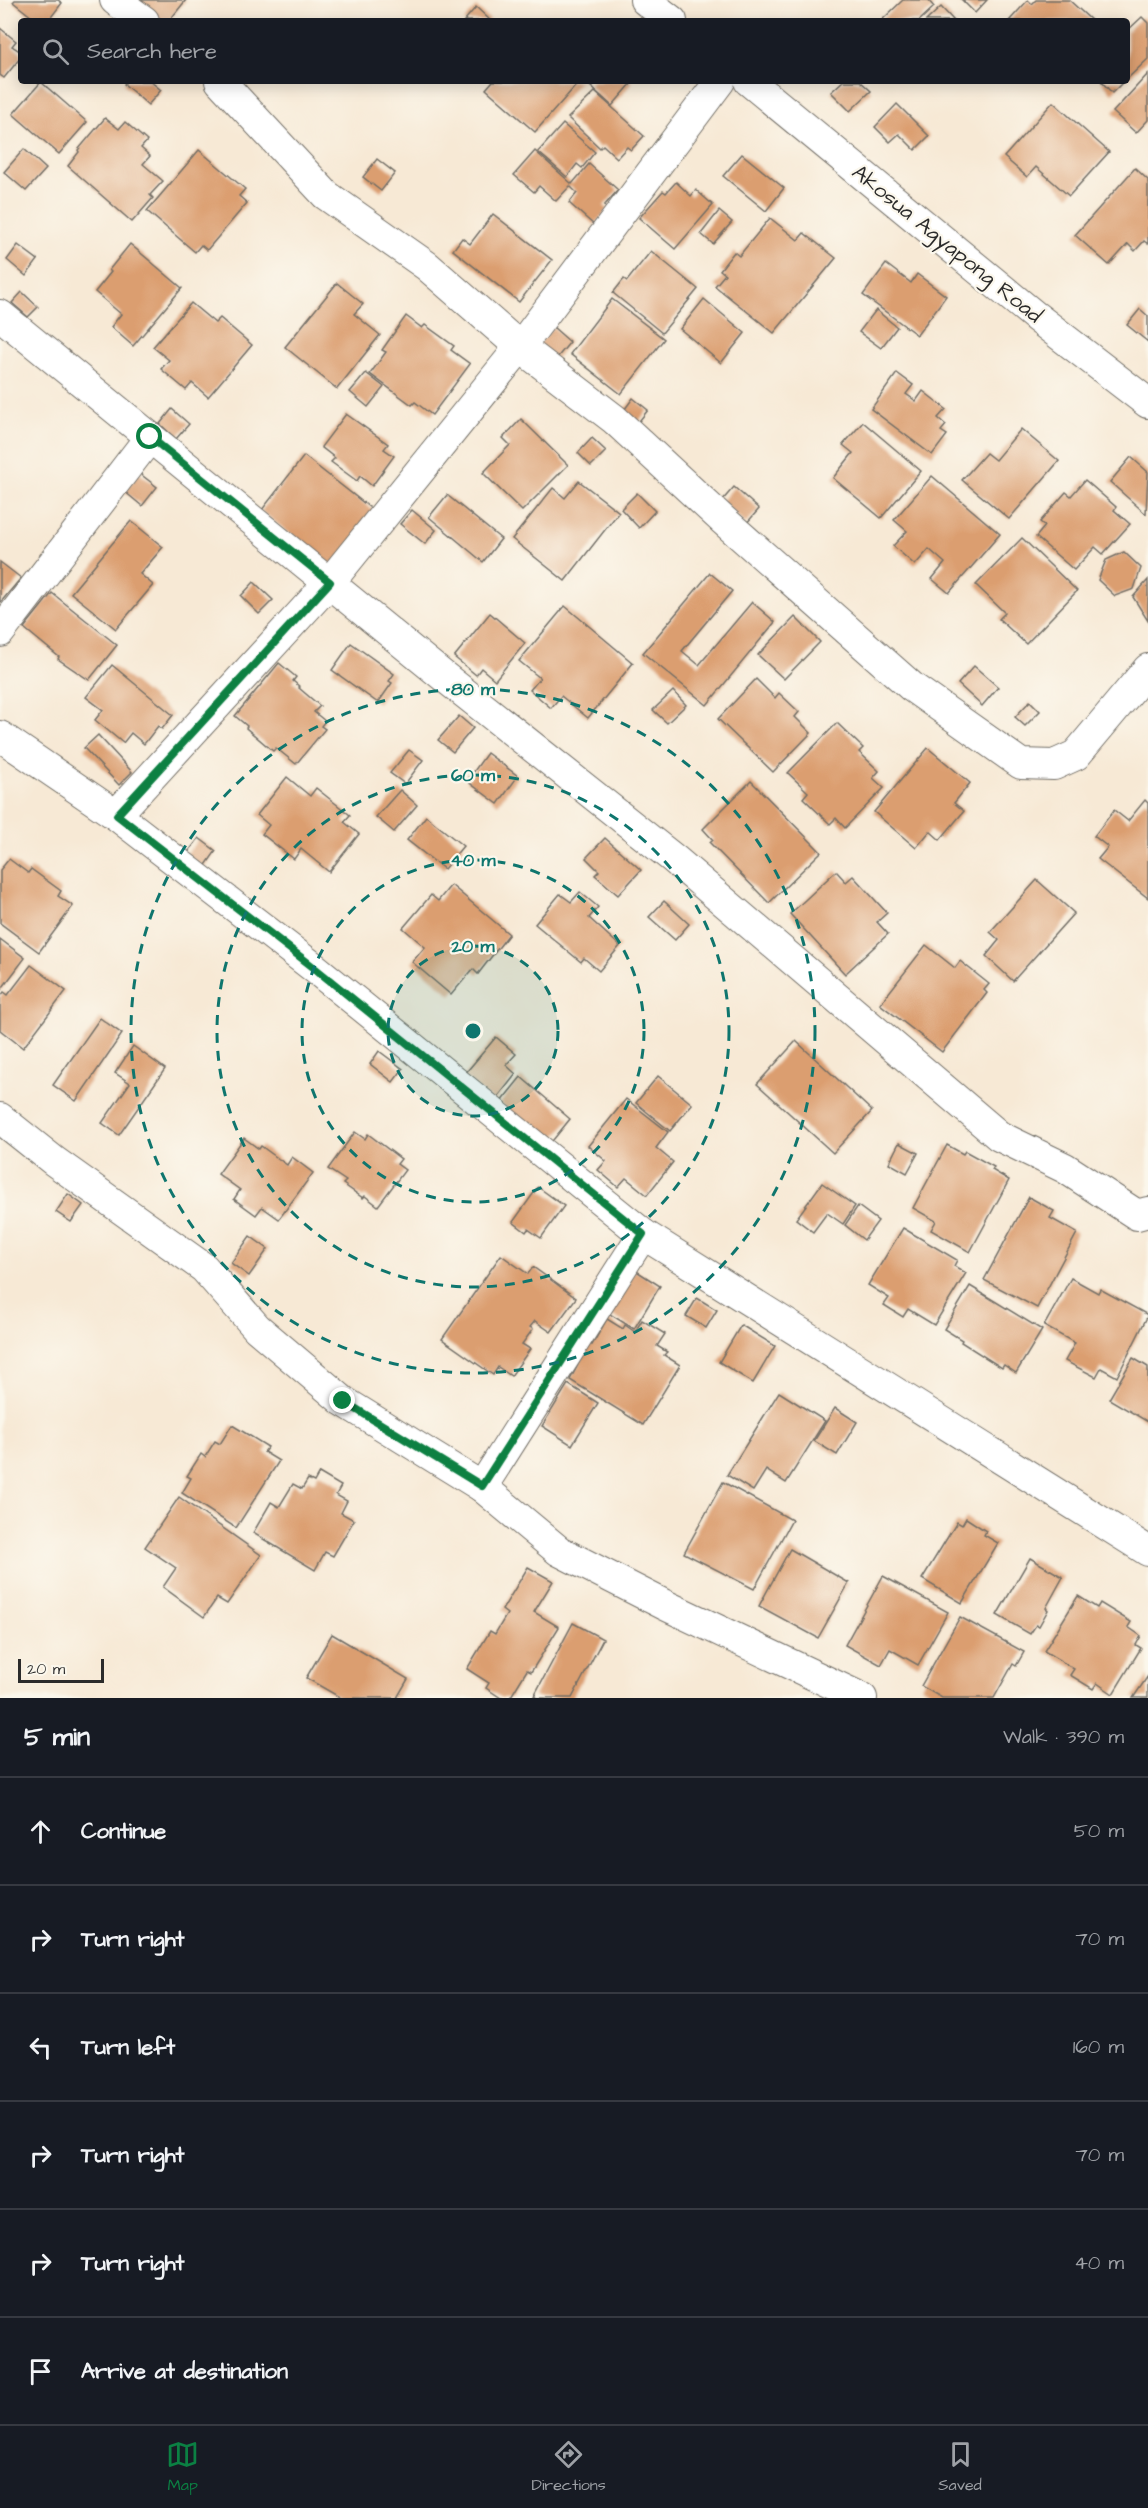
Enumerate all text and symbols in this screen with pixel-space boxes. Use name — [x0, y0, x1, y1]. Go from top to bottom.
search box — [18, 18, 1130, 84]
icon: search — [39, 35, 72, 68]
text: Search here — [87, 36, 217, 67]
street label: Akosua Agyapong Road — [844, 157, 1049, 331]
route start — [136, 423, 162, 449]
text: 80 m — [451, 677, 496, 702]
text: 60 m — [451, 763, 496, 788]
text: 40 m — [451, 848, 496, 873]
text: 20 m — [451, 934, 495, 959]
centre of rings — [463, 1021, 483, 1041]
route end — [329, 1387, 355, 1413]
scale bar — [18, 1656, 104, 1684]
text: 20 m — [27, 1658, 65, 1680]
text: 5 min — [24, 1719, 90, 1755]
text: Walk · 390 m — [1003, 1723, 1124, 1751]
icon: ahead — [24, 1815, 57, 1848]
text: Continue — [81, 1816, 166, 1847]
text: 50 m — [1074, 1817, 1124, 1845]
icon: right — [24, 1923, 57, 1956]
text: Turn right — [81, 1924, 184, 1955]
text: 70 m — [1076, 1925, 1124, 1953]
icon: left — [24, 2031, 57, 2064]
text: Turn left — [81, 2032, 175, 2063]
text: 160 m — [1073, 2033, 1124, 2061]
icon: right — [24, 2139, 57, 2172]
text: Turn right — [81, 2140, 184, 2171]
text: 70 m — [1076, 2141, 1124, 2169]
icon: right — [24, 2247, 57, 2280]
text: Turn right — [81, 2248, 184, 2279]
text: 40 m — [1074, 2249, 1124, 2277]
icon: arrive — [24, 2355, 57, 2388]
text: Arrive at destination — [81, 2356, 288, 2387]
tab: Map — [166, 2438, 199, 2496]
tab: Directions — [532, 2438, 606, 2496]
tab: Saved — [938, 2438, 982, 2496]

